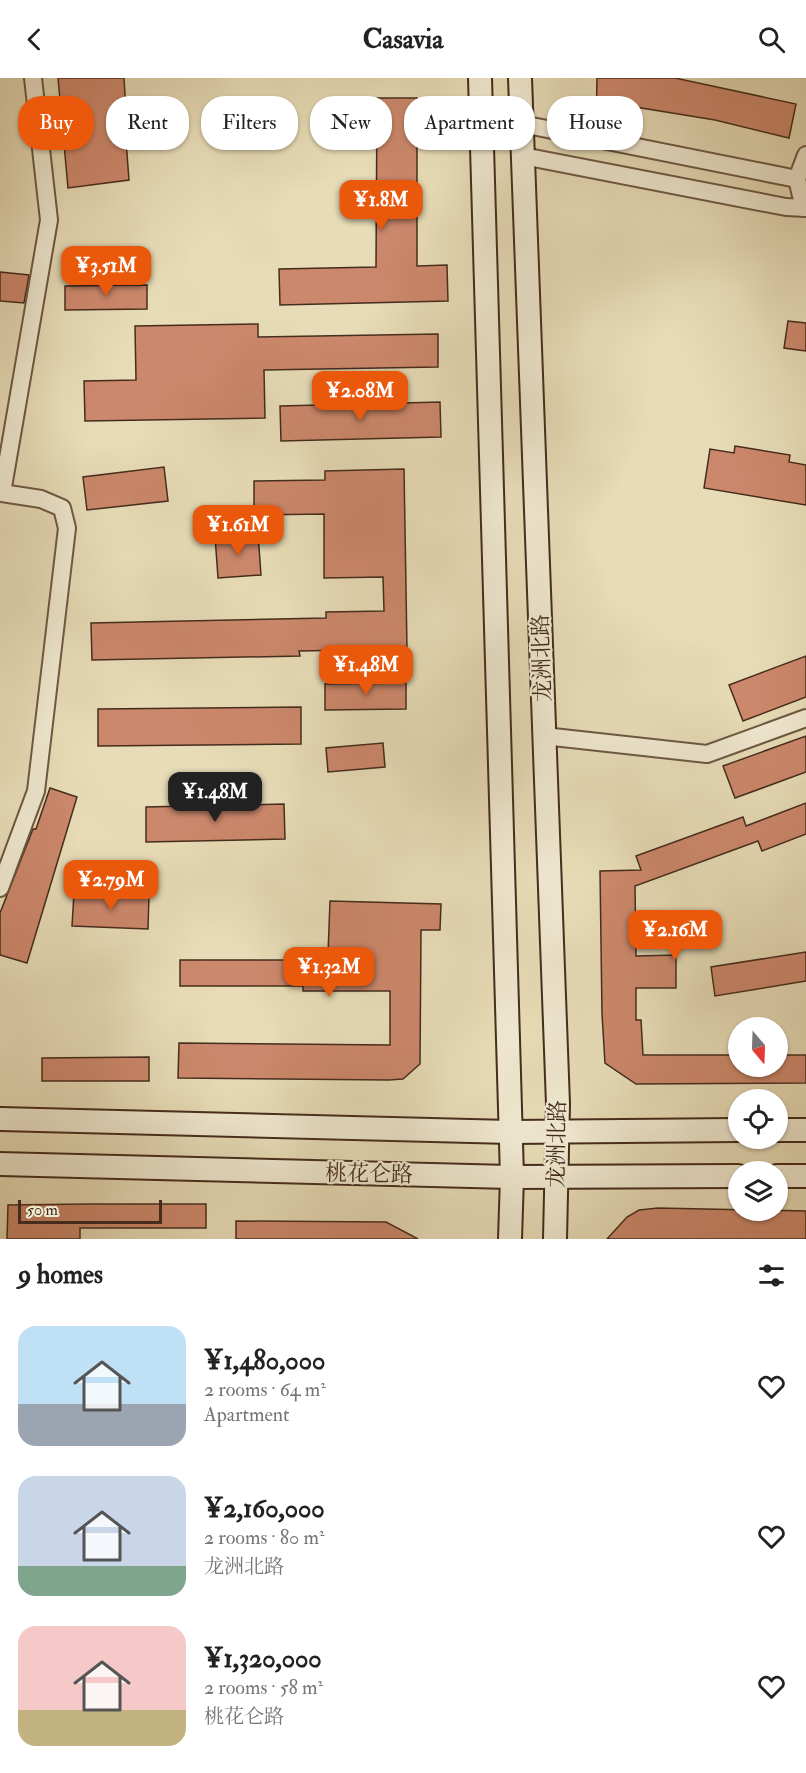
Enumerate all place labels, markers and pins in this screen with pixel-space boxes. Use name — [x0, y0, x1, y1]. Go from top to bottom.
pin: ¥1.8M — [339, 180, 423, 231]
pin: ¥3.51M — [57, 246, 155, 297]
pin: ¥2.08M — [311, 371, 409, 422]
pin: ¥1.61M — [189, 505, 287, 556]
pin: ¥1.48M — [317, 645, 415, 696]
pin: ¥1.48M — [166, 772, 264, 823]
pin: ¥2.79M — [62, 860, 160, 911]
pin: ¥2.16M — [626, 910, 724, 961]
pin: ¥1.32M — [280, 947, 378, 998]

